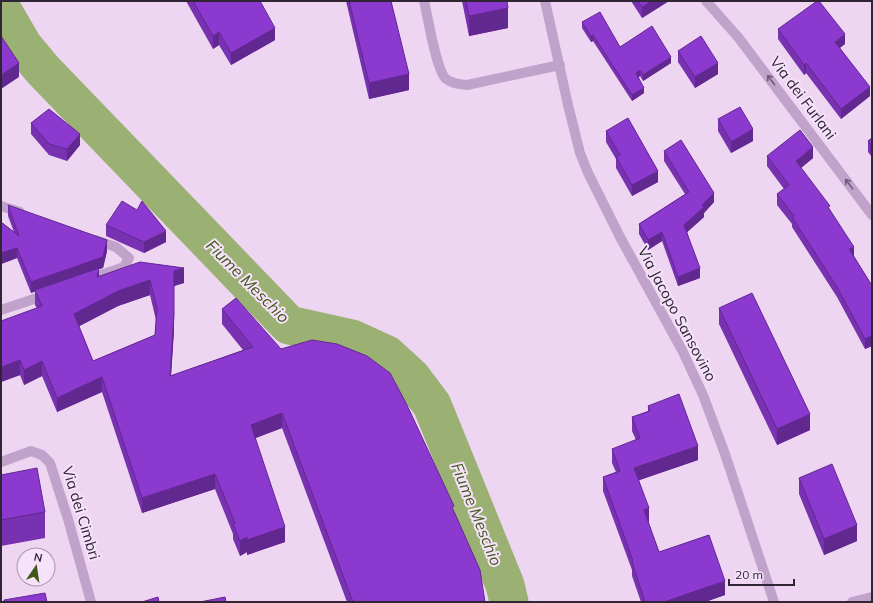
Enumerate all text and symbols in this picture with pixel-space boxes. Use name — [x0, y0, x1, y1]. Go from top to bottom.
street label: Via dei Furlani — [766, 52, 841, 143]
one-way arrow — [766, 75, 775, 86]
one-way arrow — [845, 178, 853, 189]
water label: Fiume Meschio — [202, 235, 294, 327]
street label: Via Jacopo Sansovino — [634, 243, 721, 385]
water label: Fiume Meschio — [447, 459, 507, 569]
street label: Via dei Cimbri — [58, 464, 105, 562]
north arrow — [16, 547, 56, 587]
text: N — [33, 550, 44, 565]
scale bar — [729, 561, 794, 587]
text: 20 m — [735, 567, 763, 582]

